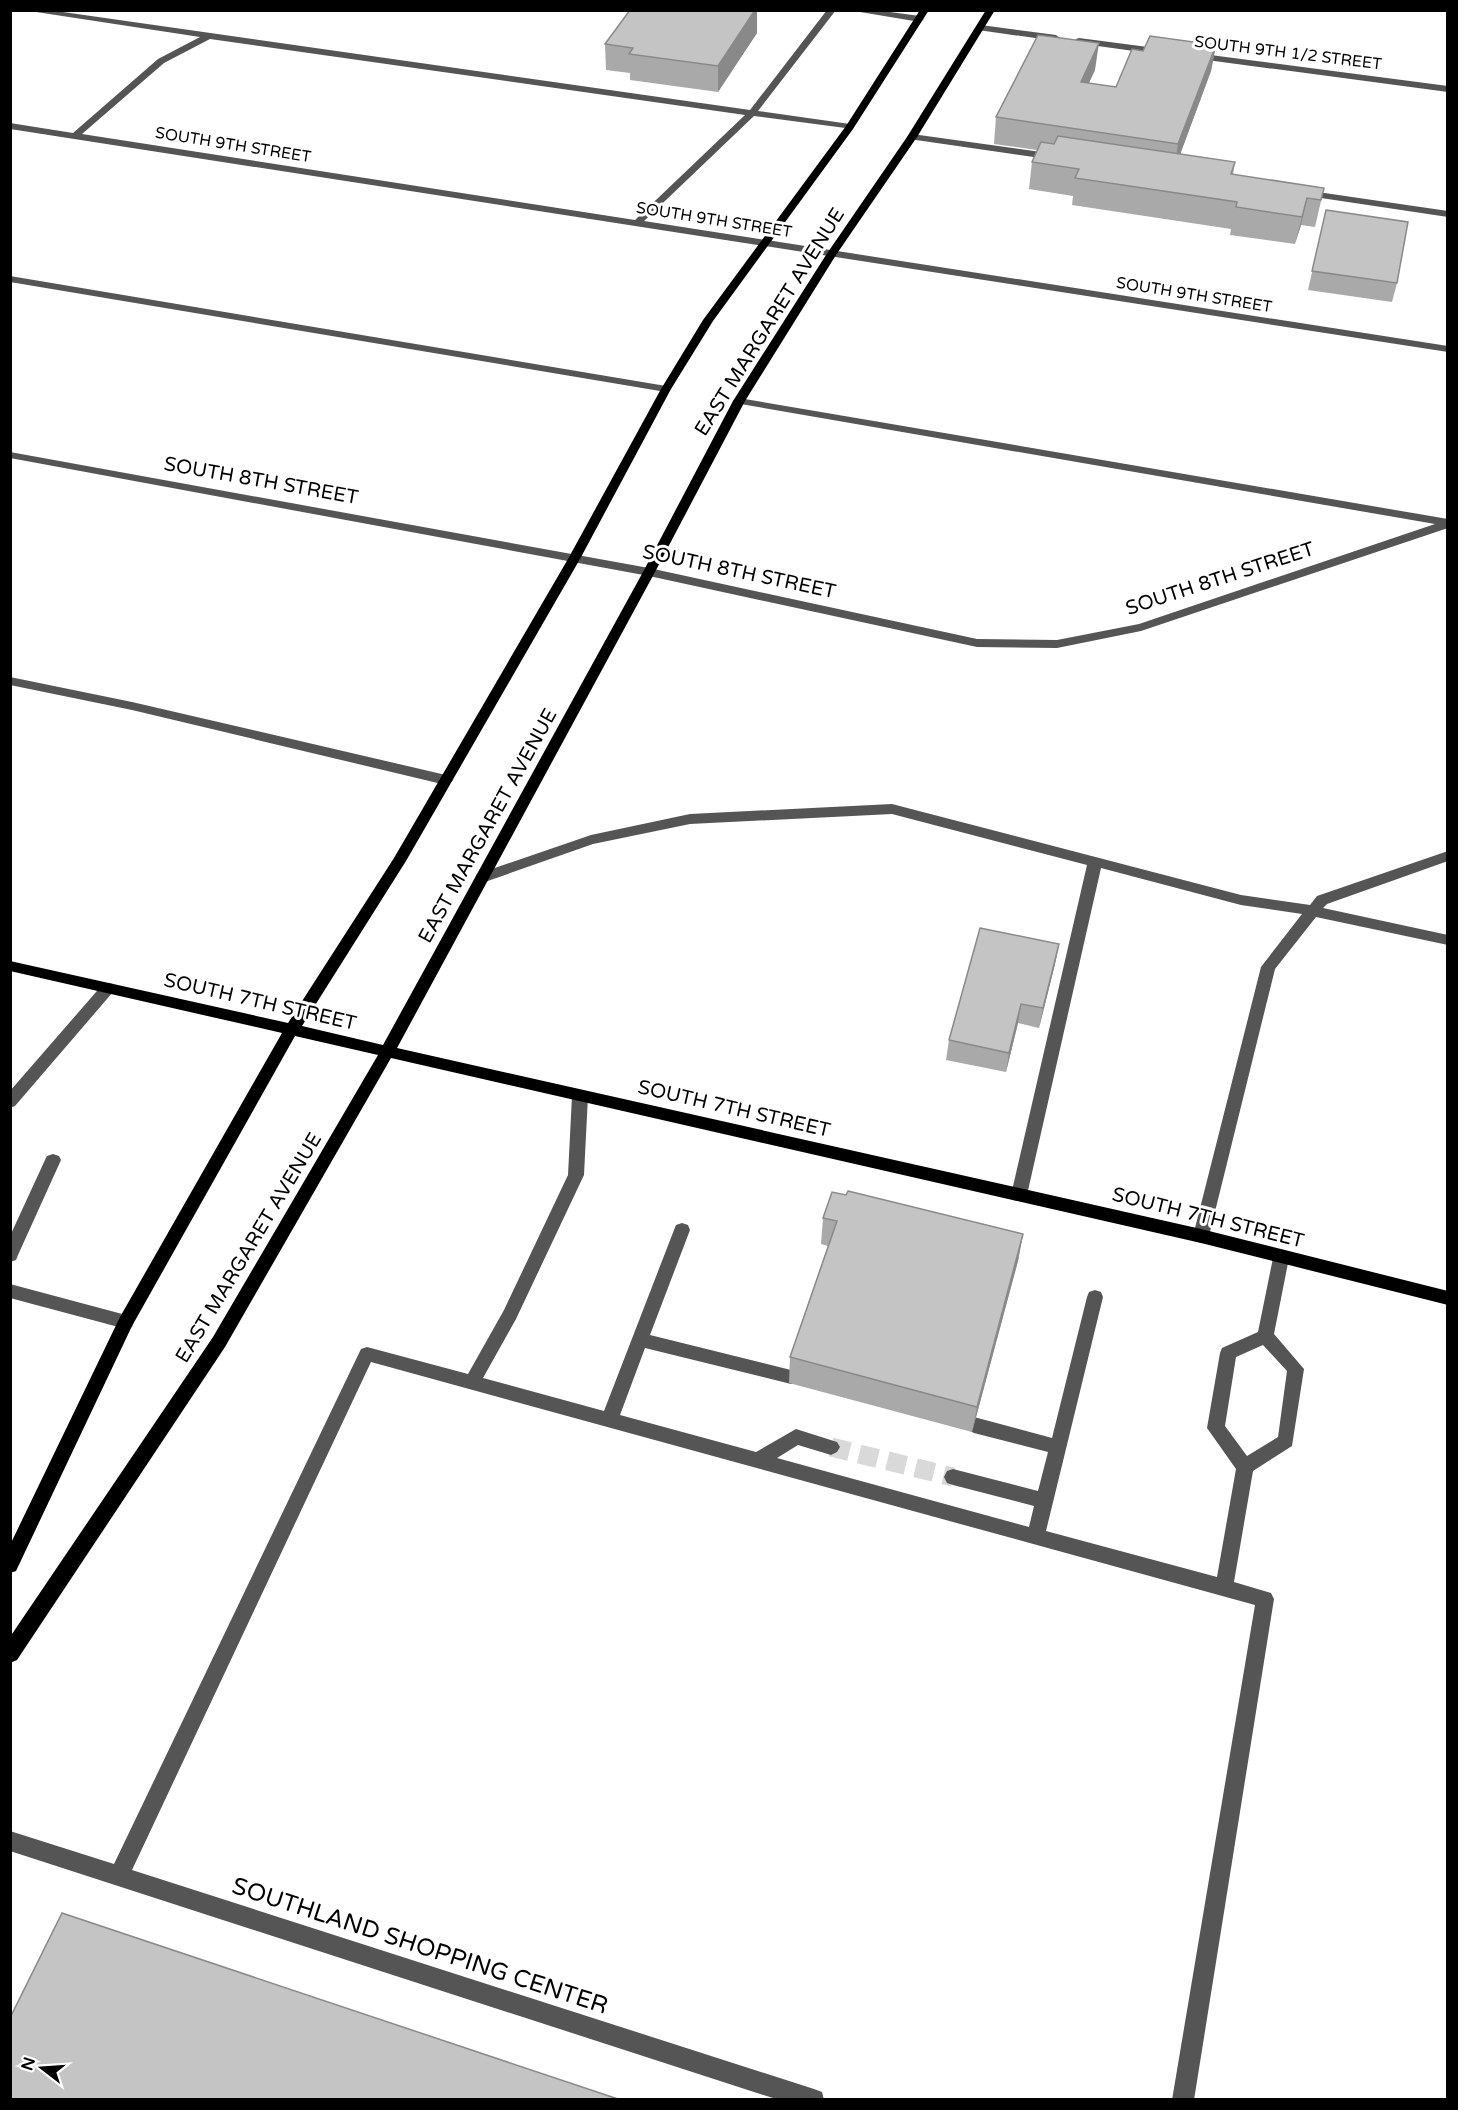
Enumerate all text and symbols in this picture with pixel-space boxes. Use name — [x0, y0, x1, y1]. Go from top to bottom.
street label: SOUTH 9TH 1/2 STREET — [1193, 32, 1383, 74]
street label: SOUTH 9TH STREET — [154, 123, 313, 167]
street label: SOUTH 9TH STREET — [635, 198, 794, 242]
street label: EAST MARGARET AVENUE — [690, 204, 850, 440]
street label: SOUTH 9TH STREET — [1115, 273, 1274, 317]
street label: SOUTH 8TH STREET — [162, 452, 360, 510]
street label: SOUTH 8TH STREET — [1123, 537, 1317, 621]
street label: SOUTH 8TH STREET — [640, 540, 838, 604]
street label: EAST MARGARET AVENUE — [413, 705, 563, 947]
street label: SOUTH 7TH STREET — [161, 968, 359, 1036]
street label: SOUTH 7TH STREET — [635, 1075, 833, 1143]
street label: EAST MARGARET AVENUE — [171, 1129, 327, 1367]
street label: SOUTH 7TH STREET — [1110, 1183, 1306, 1253]
street label: SOUTHLAND SHOPPING CENTER — [228, 1871, 612, 2021]
north arrow — [12, 2038, 72, 2098]
text: N — [17, 2055, 40, 2073]

